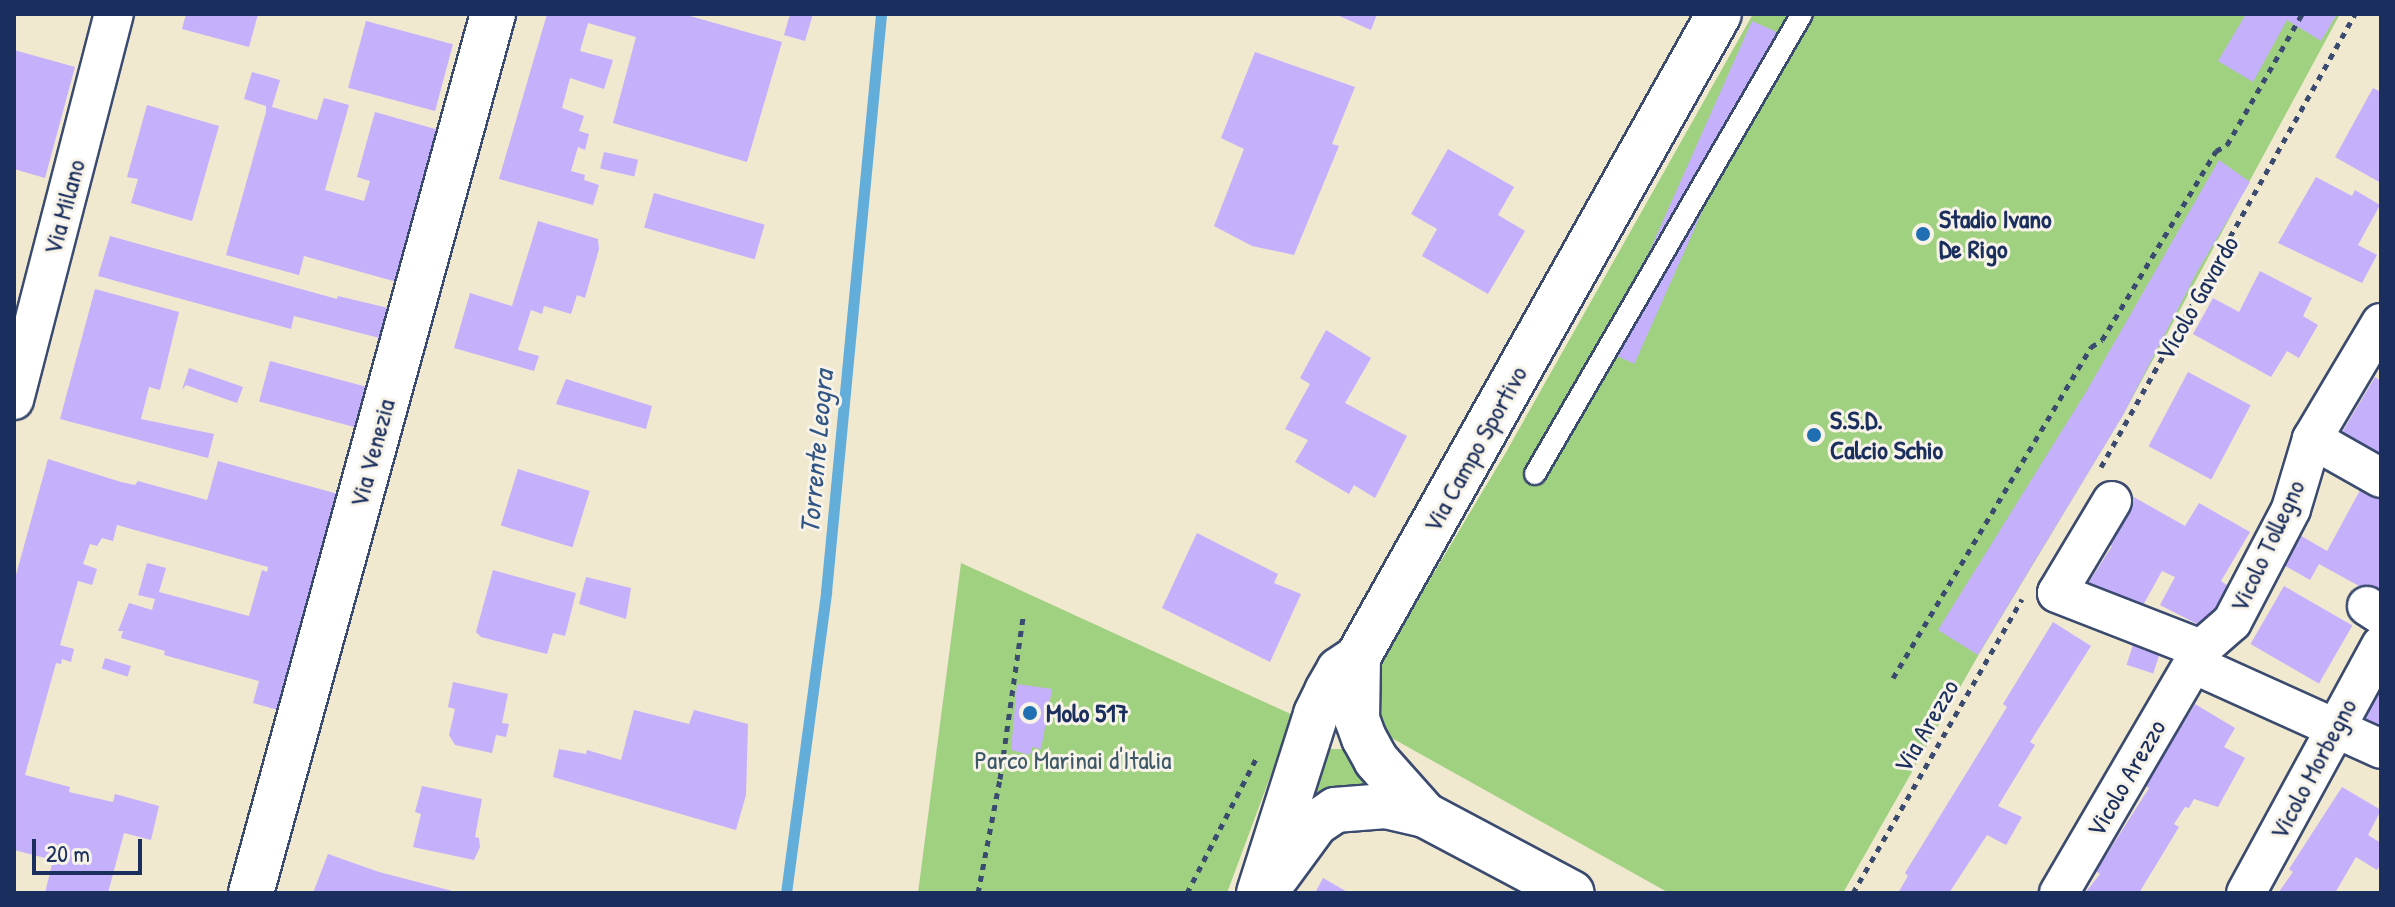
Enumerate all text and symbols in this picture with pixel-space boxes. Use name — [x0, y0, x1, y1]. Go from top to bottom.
street label: Via Milano — [36, 156, 92, 258]
place label: Stadio Ivano De Rigo — [1939, 203, 2051, 264]
marker: Stadio Ivano De Rigo — [1914, 225, 1932, 243]
street label: Vicolo Gavardo — [2149, 230, 2245, 366]
street label: Via Campo Sportivo — [1416, 360, 1534, 538]
water label: Torrente Leogra — [792, 369, 840, 535]
street label: Via Venezia — [343, 395, 401, 511]
place label: S.S.D. Calcio Schio — [1830, 404, 1943, 466]
marker: S.S.D. Calcio Schio — [1805, 426, 1823, 444]
street label: Vicolo Tollegno — [2223, 475, 2311, 617]
street label: Via Arezzo — [1887, 674, 1965, 778]
street label: Vicolo Morbegno — [2263, 693, 2363, 845]
place label: Molo 517 — [1046, 697, 1129, 729]
marker: Molo 517 — [1021, 704, 1039, 722]
street label: Vicolo Arezzo — [2080, 714, 2172, 842]
park label: Parco Marinai d'Italia — [974, 744, 1172, 776]
scale bar — [36, 823, 146, 873]
text: 20 m — [46, 837, 90, 869]

